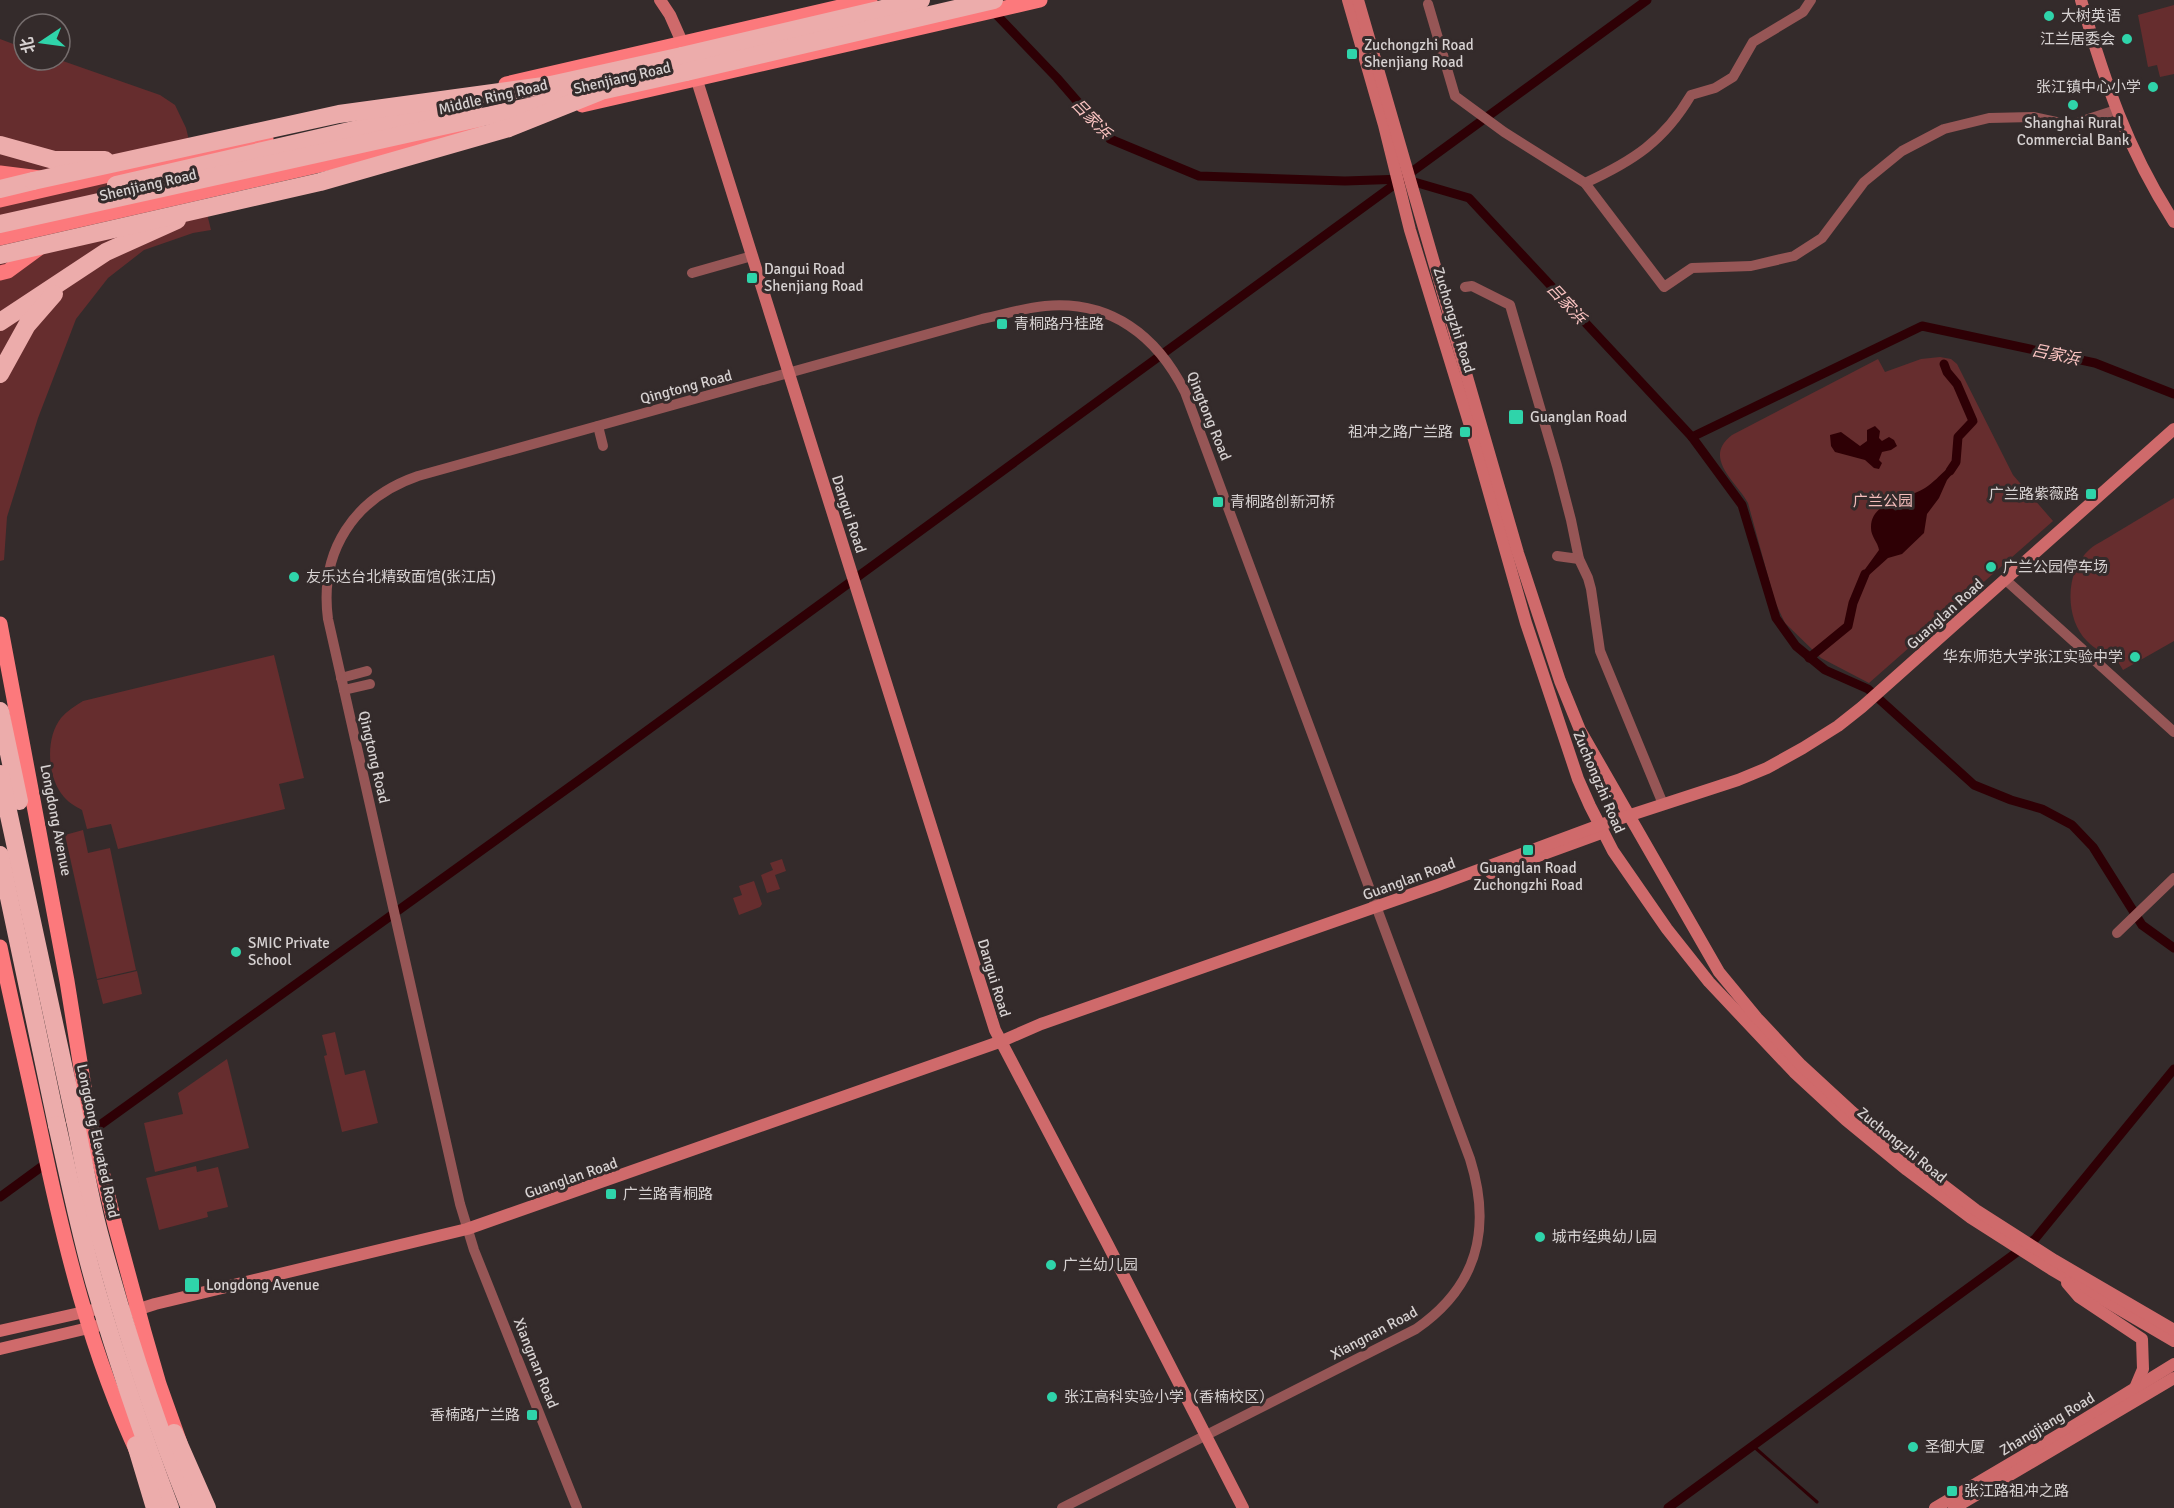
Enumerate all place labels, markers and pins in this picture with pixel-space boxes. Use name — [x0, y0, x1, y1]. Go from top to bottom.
place label: 大树英语 — [2061, 7, 2121, 25]
marker: 大树英语 — [2042, 9, 2056, 23]
place label: 江兰居委会 — [2040, 30, 2115, 48]
marker: 江兰居委会 — [2120, 32, 2134, 46]
place label: Zuchongzhi Road Shenjiang Road — [1364, 36, 1474, 71]
marker: Zuchongzhi Road Shenjiang Road — [1345, 47, 1359, 61]
place label: 张江镇中心小学 — [2036, 78, 2141, 96]
marker: 张江镇中心小学 — [2146, 80, 2160, 94]
marker: Shanghai Rural Commercial Bank — [2066, 98, 2080, 112]
place label: Shanghai Rural Commercial Bank — [2017, 114, 2130, 149]
place label: Dangui Road Shenjiang Road — [764, 260, 864, 295]
marker: Dangui Road Shenjiang Road — [745, 271, 759, 285]
place label: 青桐路丹桂路 — [1014, 315, 1104, 333]
marker: 青桐路丹桂路 — [995, 317, 1009, 331]
marker: Guanglan Road — [1507, 408, 1525, 426]
place label: Guanglan Road — [1530, 408, 1627, 426]
place label: 祖冲之路广兰路 — [1348, 423, 1453, 441]
marker: 祖冲之路广兰路 — [1458, 425, 1472, 439]
place label: 广兰路紫薇路 — [1989, 485, 2079, 503]
marker: 广兰路紫薇路 — [2084, 487, 2098, 501]
place label: 青桐路创新河桥 — [1230, 493, 1335, 511]
marker: 青桐路创新河桥 — [1211, 495, 1225, 509]
place label: 广兰公园停车场 — [2003, 558, 2108, 576]
marker: 广兰公园停车场 — [1984, 560, 1998, 574]
place label: 友乐达台北精致面馆(张江店) — [306, 568, 496, 586]
marker: 友乐达台北精致面馆(张江店) — [287, 570, 301, 584]
place label: 华东师范大学张江实验中学 — [1943, 648, 2123, 666]
marker: 华东师范大学张江实验中学 — [2128, 650, 2142, 664]
marker: Guanglan Road Zuchongzhi Road — [1521, 843, 1535, 857]
place label: Guanglan Road Zuchongzhi Road — [1473, 859, 1583, 894]
place label: SMIC Private School — [248, 934, 330, 969]
marker: SMIC Private School — [229, 945, 243, 959]
place label: 广兰路青桐路 — [623, 1185, 713, 1203]
marker: 广兰路青桐路 — [604, 1187, 618, 1201]
place label: 城市经典幼儿园 — [1552, 1228, 1657, 1246]
marker: 城市经典幼儿园 — [1533, 1230, 1547, 1244]
place label: 广兰幼儿园 — [1063, 1256, 1138, 1274]
marker: 广兰幼儿园 — [1044, 1258, 1058, 1272]
marker: Longdong Avenue — [183, 1276, 201, 1294]
place label: Longdong Avenue — [206, 1276, 319, 1294]
place label: 张江高科实验小学（香楠校区） — [1064, 1388, 1274, 1406]
marker: 张江高科实验小学（香楠校区） — [1045, 1390, 1059, 1404]
place label: 香楠路广兰路 — [430, 1406, 520, 1424]
marker: 香楠路广兰路 — [525, 1408, 539, 1422]
place label: 圣御大厦 — [1925, 1438, 1985, 1456]
marker: 圣御大厦 — [1906, 1440, 1920, 1454]
place label: 张江路祖冲之路 — [1964, 1482, 2069, 1500]
marker: 张江路祖冲之路 — [1945, 1484, 1959, 1498]

